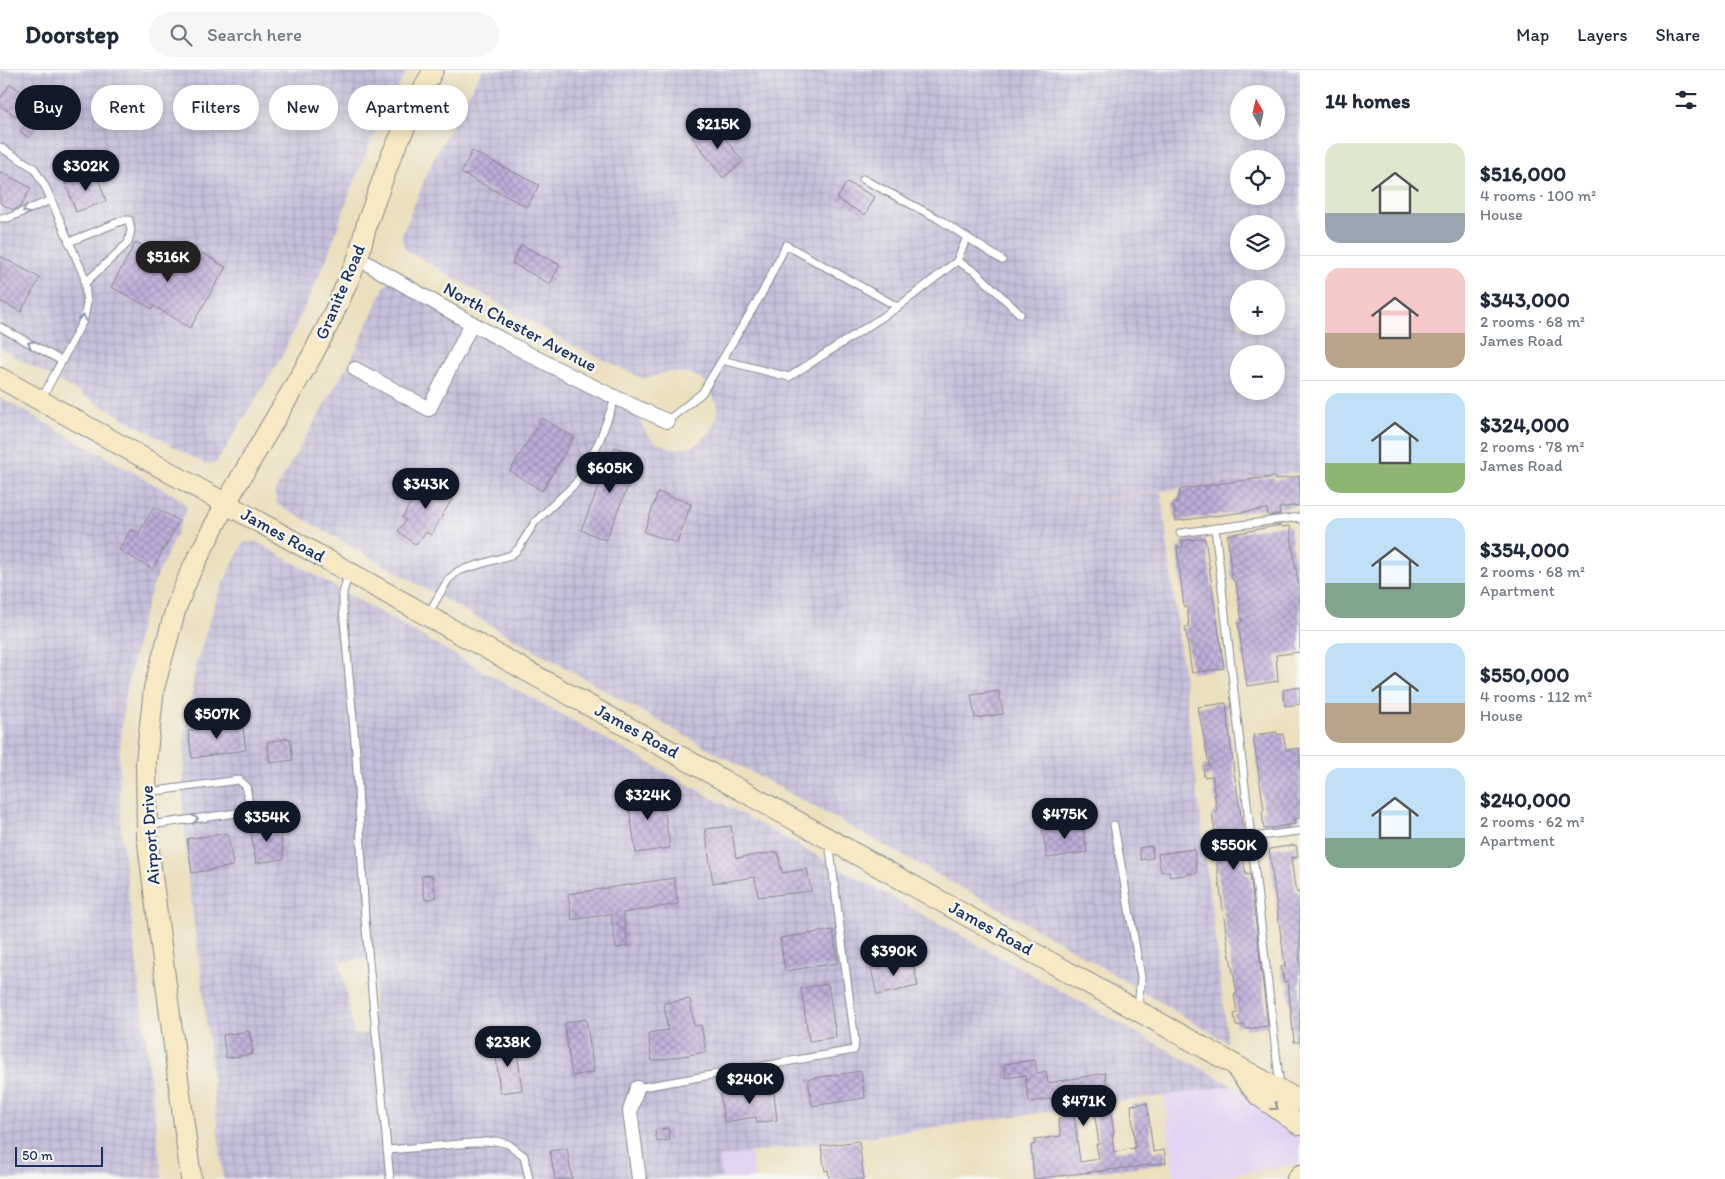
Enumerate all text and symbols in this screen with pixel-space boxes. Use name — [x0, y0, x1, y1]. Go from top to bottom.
search box — [149, 12, 499, 57]
text: Doorstep — [25, 20, 119, 49]
icon: search — [167, 21, 195, 49]
text: Search here — [207, 23, 302, 46]
text: Map — [1516, 24, 1549, 46]
text: Layers — [1577, 24, 1627, 46]
text: Share — [1655, 24, 1700, 46]
chip: Buy — [15, 85, 81, 130]
chip: Rent — [91, 85, 163, 130]
chip: Filters — [173, 85, 259, 130]
chip: New — [269, 85, 338, 130]
chip: Apartment — [348, 85, 468, 130]
north arrow — [1230, 85, 1285, 140]
map controls — [1230, 85, 1285, 400]
icon: filters — [1672, 86, 1700, 114]
text: 14 homes — [1325, 88, 1410, 113]
pin: $215K — [683, 108, 753, 150]
text: $215K — [697, 114, 739, 133]
pin: $302K — [51, 150, 121, 192]
button: locate — [1230, 150, 1285, 205]
text: $302K — [63, 156, 109, 175]
text: $516,000 — [1480, 161, 1566, 186]
icon: home — [1365, 163, 1425, 223]
text: 4 rooms · 100 m² — [1480, 186, 1596, 205]
one-way arrow — [22, 204, 31, 215]
text: House — [1480, 205, 1523, 224]
button: layers — [1230, 215, 1285, 270]
pin: $516K — [133, 240, 203, 283]
street label: Granite Road — [310, 241, 370, 343]
text: $516K — [147, 247, 189, 266]
street label: North Chester Avenue — [440, 277, 600, 377]
button: + — [1230, 280, 1285, 335]
text: $343,000 — [1480, 287, 1570, 312]
icon: home — [1365, 288, 1425, 348]
text: 2 rooms · 68 m² — [1480, 312, 1585, 331]
one-way arrow — [78, 314, 88, 322]
text: James Road — [1480, 331, 1563, 350]
one-way arrow — [27, 340, 36, 350]
button: − — [1230, 345, 1285, 400]
text: $324,000 — [1480, 412, 1570, 437]
icon: home — [1365, 413, 1425, 473]
text: 2 rooms · 78 m² — [1480, 437, 1585, 456]
pin: $605K — [575, 452, 645, 494]
text: James Road — [1480, 456, 1563, 475]
text: $605K — [587, 458, 633, 477]
pin: $343K — [391, 468, 461, 510]
text: $343K — [403, 474, 449, 493]
street label: James Road — [237, 503, 329, 567]
text: $354,000 — [1480, 537, 1570, 562]
icon: home — [1365, 538, 1425, 598]
text: 2 rooms · 68 m² — [1480, 562, 1585, 581]
text: Apartment — [1480, 581, 1555, 600]
text: $550,000 — [1480, 662, 1569, 687]
icon: home — [1365, 663, 1425, 723]
text: 4 rooms · 112 m² — [1480, 687, 1592, 706]
pin: $507K — [182, 698, 252, 740]
street label: James Road — [591, 699, 683, 763]
text: $507K — [195, 704, 239, 723]
text: House — [1480, 706, 1523, 725]
pin: $324K — [613, 778, 683, 821]
street label: Airport Drive — [136, 785, 164, 885]
text: $324K — [625, 785, 671, 804]
text: $240,000 — [1480, 787, 1571, 812]
icon: home — [1365, 788, 1425, 848]
pin: $475K — [1030, 798, 1100, 840]
pin: $354K — [232, 800, 302, 843]
text: $475K — [1043, 804, 1087, 823]
text: $354K — [244, 807, 290, 826]
text: 2 rooms · 62 m² — [1480, 812, 1585, 831]
one-way arrow — [191, 814, 199, 824]
pin: $550K — [1199, 828, 1269, 871]
text: Apartment — [1480, 831, 1555, 850]
text: $550K — [1212, 835, 1257, 854]
street label: James Road — [945, 896, 1037, 960]
pin: $390K — [859, 934, 929, 977]
text: $390K — [871, 941, 917, 960]
pin: $238K — [473, 1026, 543, 1068]
text: $238K — [486, 1032, 530, 1051]
pin: $240K — [715, 1062, 785, 1105]
text: $240K — [727, 1069, 773, 1088]
pin: $471K — [1049, 1084, 1119, 1127]
text: $471K — [1062, 1091, 1106, 1110]
one-way arrow — [1269, 1101, 1279, 1110]
scale bar — [15, 1144, 102, 1167]
text: 50 m — [22, 1147, 53, 1164]

